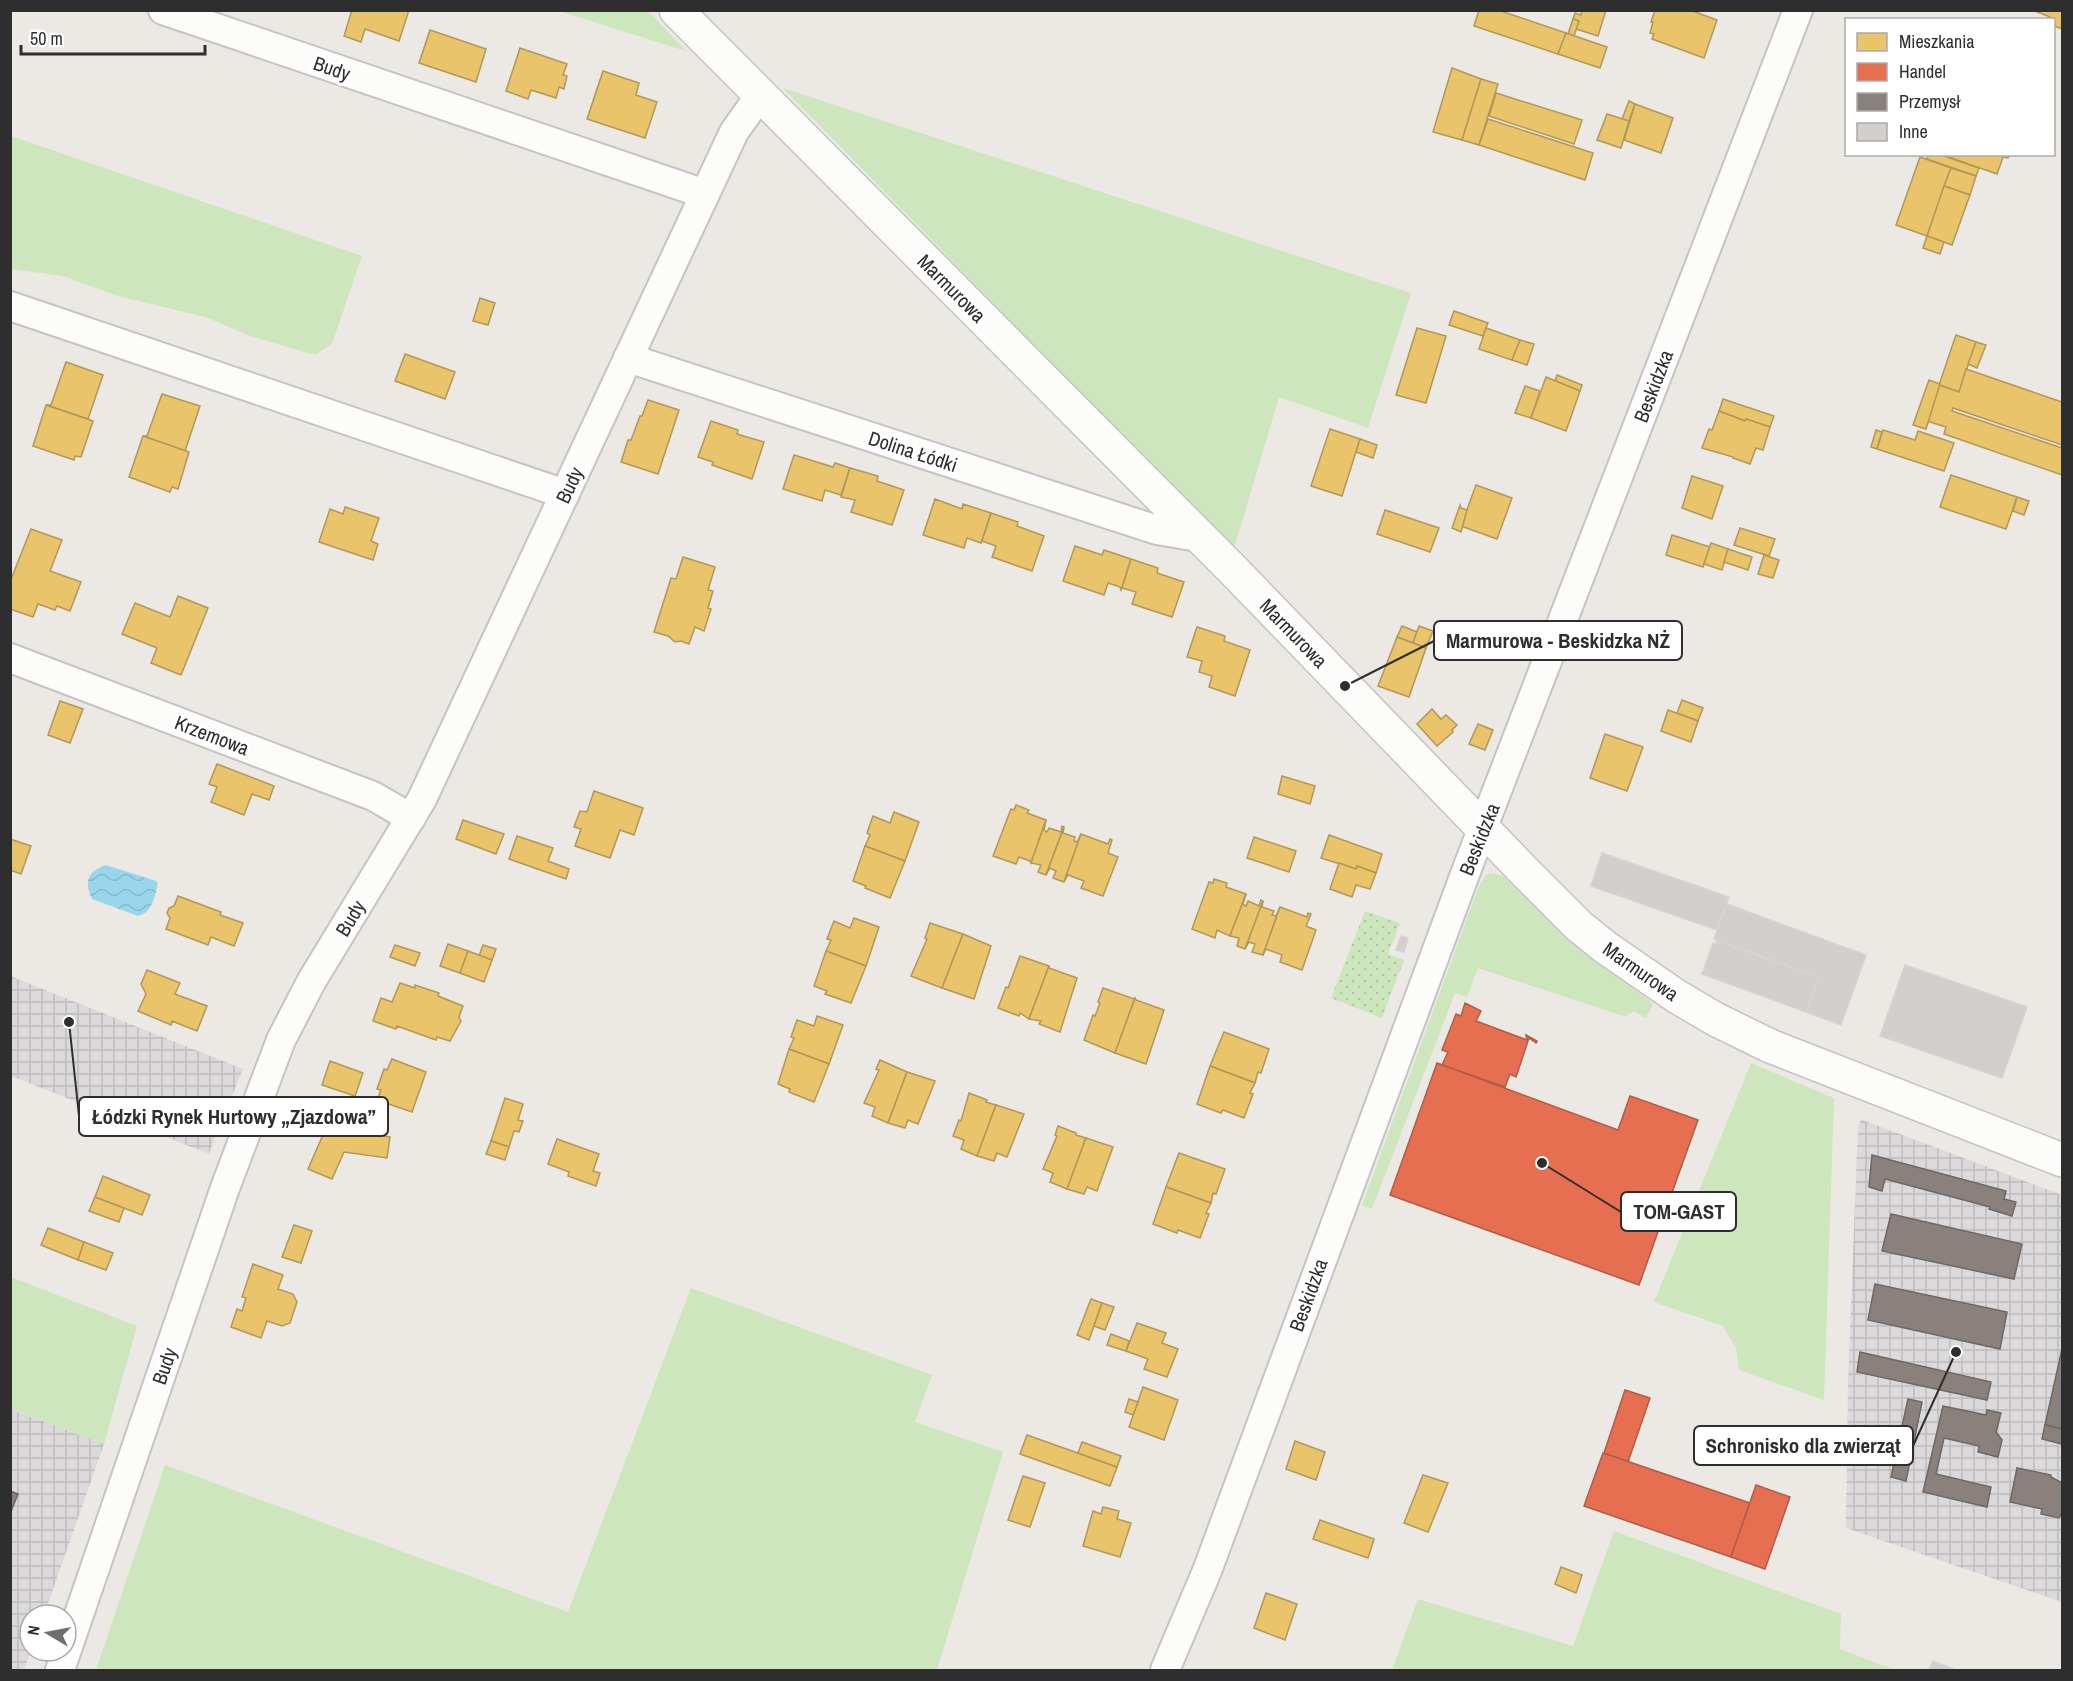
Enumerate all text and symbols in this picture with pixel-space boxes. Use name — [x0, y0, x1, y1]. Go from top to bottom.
scale bar — [21, 18, 206, 56]
legend — [1845, 18, 2055, 156]
text: 50 m — [30, 26, 63, 51]
text: Mieszkania — [1899, 29, 1974, 54]
street label: Budy — [310, 49, 355, 87]
text: Handel — [1899, 59, 1946, 84]
text: Przemysł — [1899, 89, 1960, 114]
text: Inne — [1899, 119, 1928, 144]
street label: Marmurowa — [912, 248, 992, 328]
street label: Beskidzka — [1627, 346, 1679, 426]
street label: Dolina Łódki — [865, 424, 961, 478]
street label: Budy — [549, 462, 589, 508]
street label: Marmurowa — [1254, 592, 1334, 674]
callout: Marmurowa - Beskidzka NŻ — [1434, 621, 1682, 660]
text: Marmurowa - Beskidzka NŻ — [1446, 626, 1670, 655]
street label: Krzemowa — [171, 709, 253, 761]
street label: Beskidzka — [1452, 799, 1506, 879]
street label: Budy — [329, 894, 372, 941]
street label: Marmurowa — [1598, 935, 1684, 1007]
callout: Łódzki Rynek Hurtowy „Zjazdowa” — [79, 1097, 388, 1136]
text: Łódzki Rynek Hurtowy „Zjazdowa” — [92, 1102, 376, 1131]
callout: TOM-GAST — [1621, 1192, 1736, 1231]
text: TOM-GAST — [1633, 1197, 1725, 1226]
street label: Beskidzka — [1282, 1255, 1334, 1335]
street label: Budy — [145, 1343, 183, 1388]
callout: Schronisko dla zwierząt — [1694, 1426, 1913, 1465]
text: Schronisko dla zwierząt — [1705, 1431, 1901, 1460]
north arrow — [18, 1603, 78, 1663]
text: N — [22, 1624, 45, 1637]

